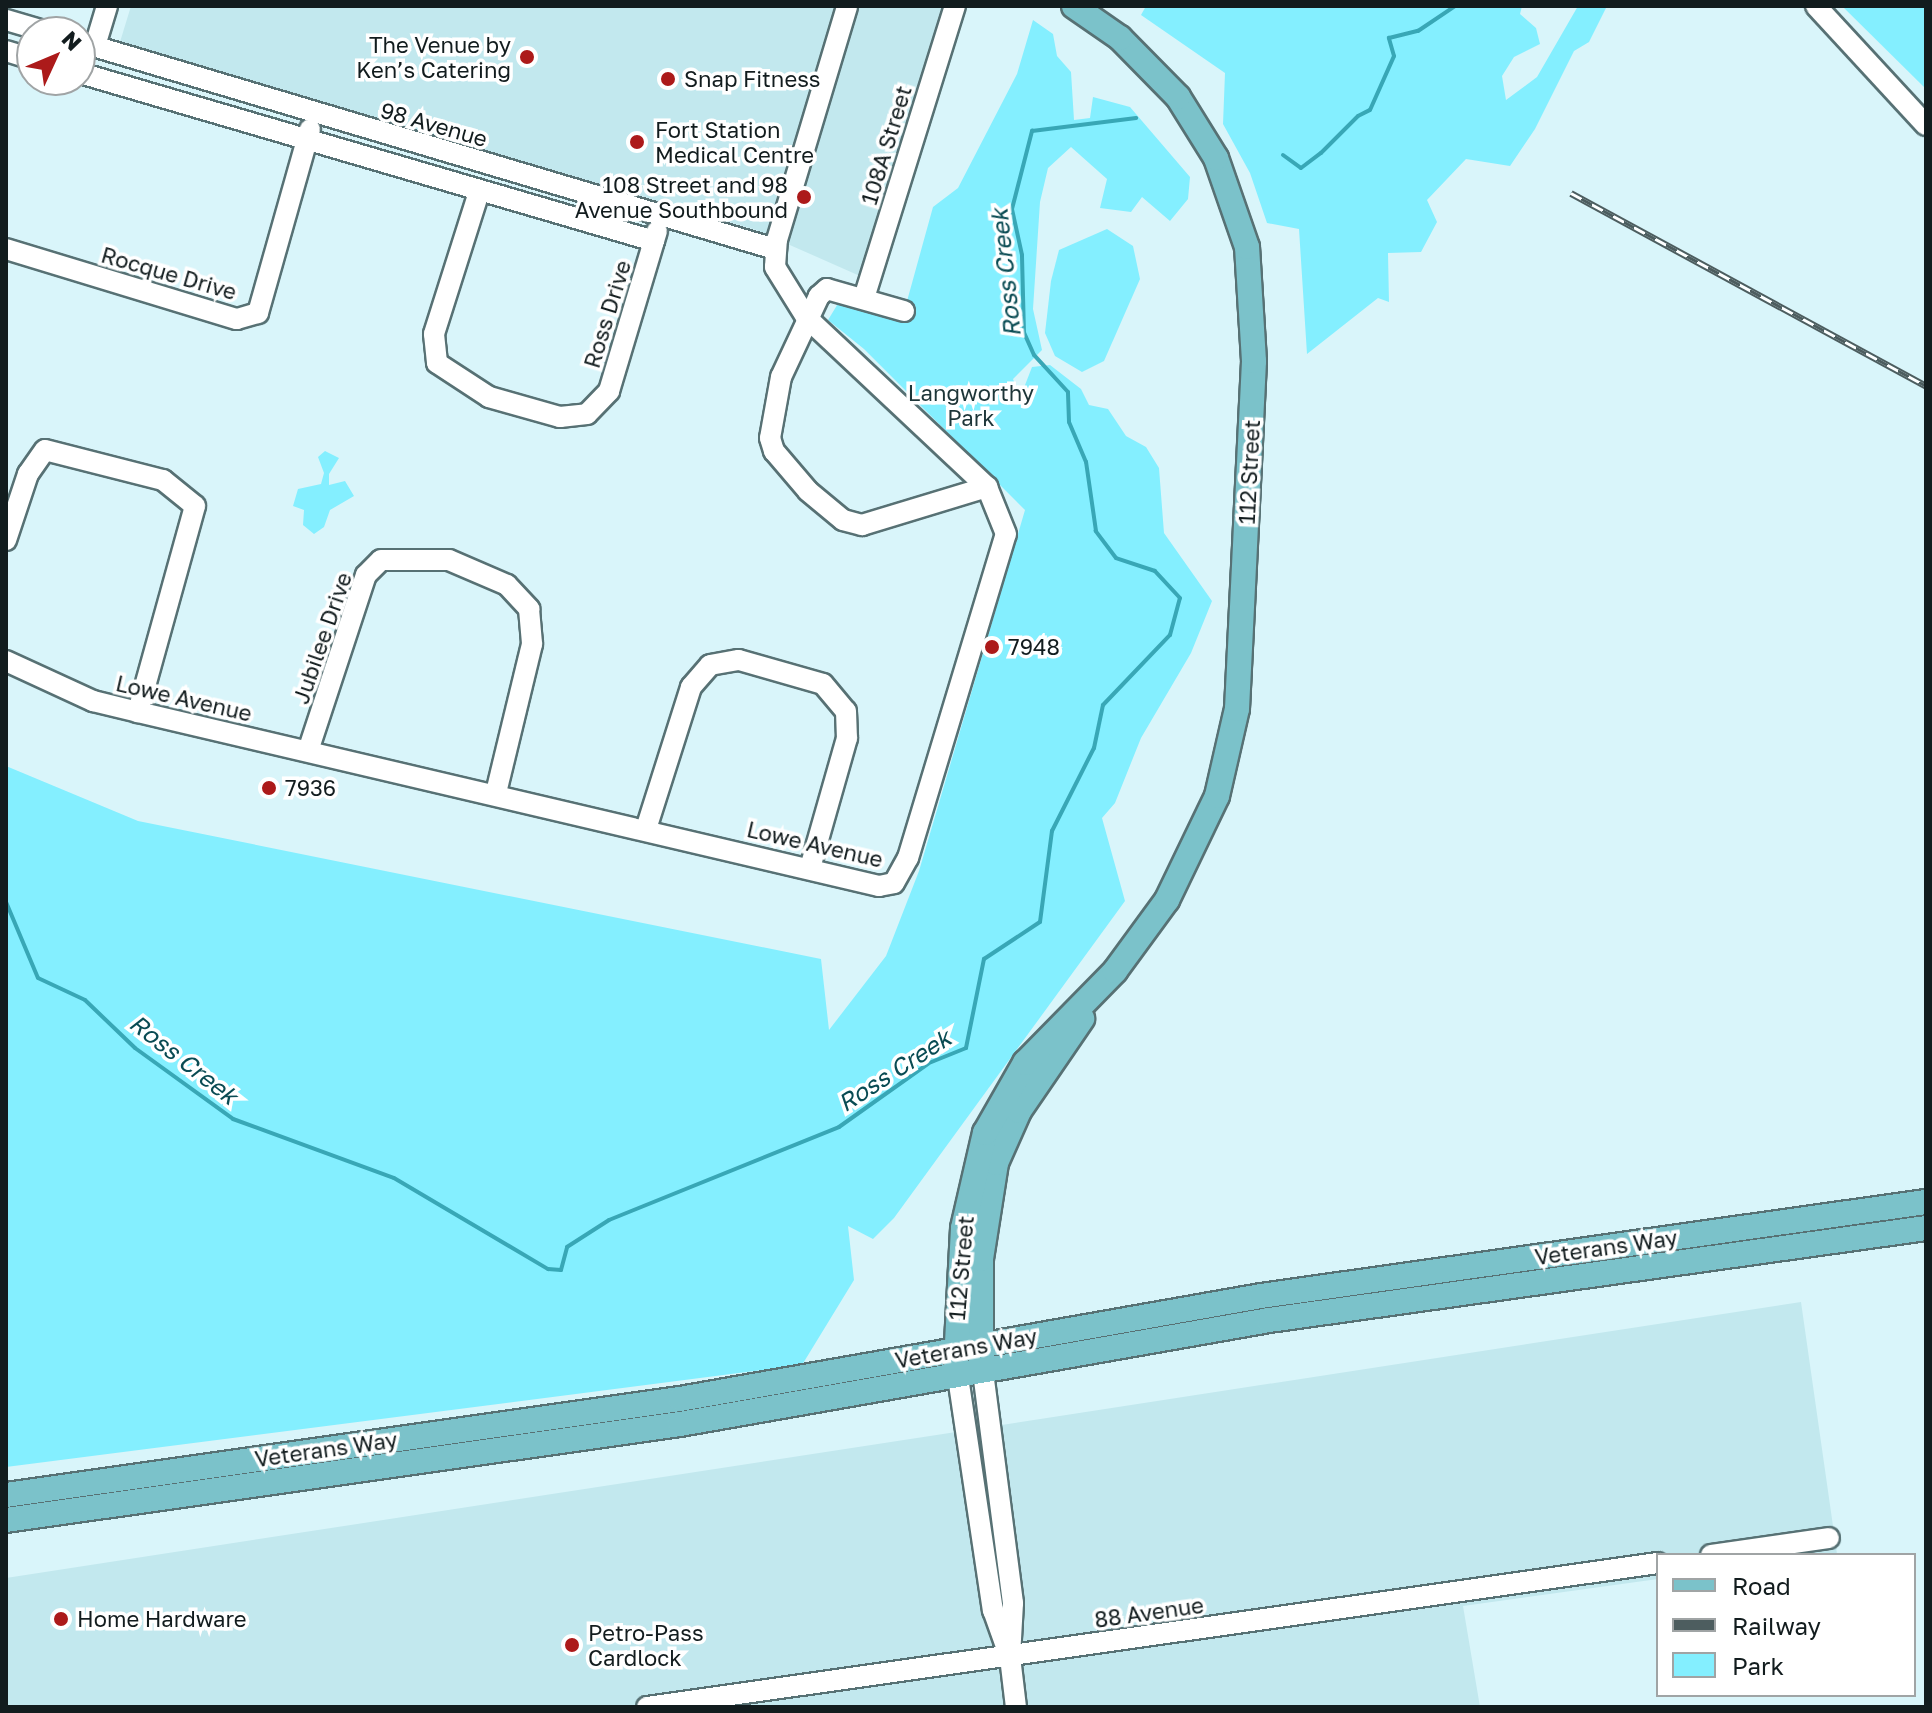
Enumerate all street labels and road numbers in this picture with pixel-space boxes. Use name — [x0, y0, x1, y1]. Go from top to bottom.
street label: 108A Street — [855, 82, 917, 208]
street label: 98 Avenue — [378, 96, 490, 152]
street label: Rocque Drive — [98, 241, 240, 305]
street label: Ross Drive — [578, 257, 636, 371]
street label: 112 Street — [1233, 419, 1265, 525]
street label: Jubilee Drive — [287, 569, 357, 707]
street label: Lowe Avenue — [113, 670, 255, 726]
street label: Lowe Avenue — [744, 816, 886, 872]
street label: 112 Street — [943, 1215, 979, 1321]
street label: Veterans Way — [1533, 1224, 1679, 1270]
street label: Veterans Way — [893, 1323, 1039, 1373]
street label: Veterans Way — [253, 1426, 399, 1472]
street label: 88 Avenue — [1093, 1591, 1205, 1633]

